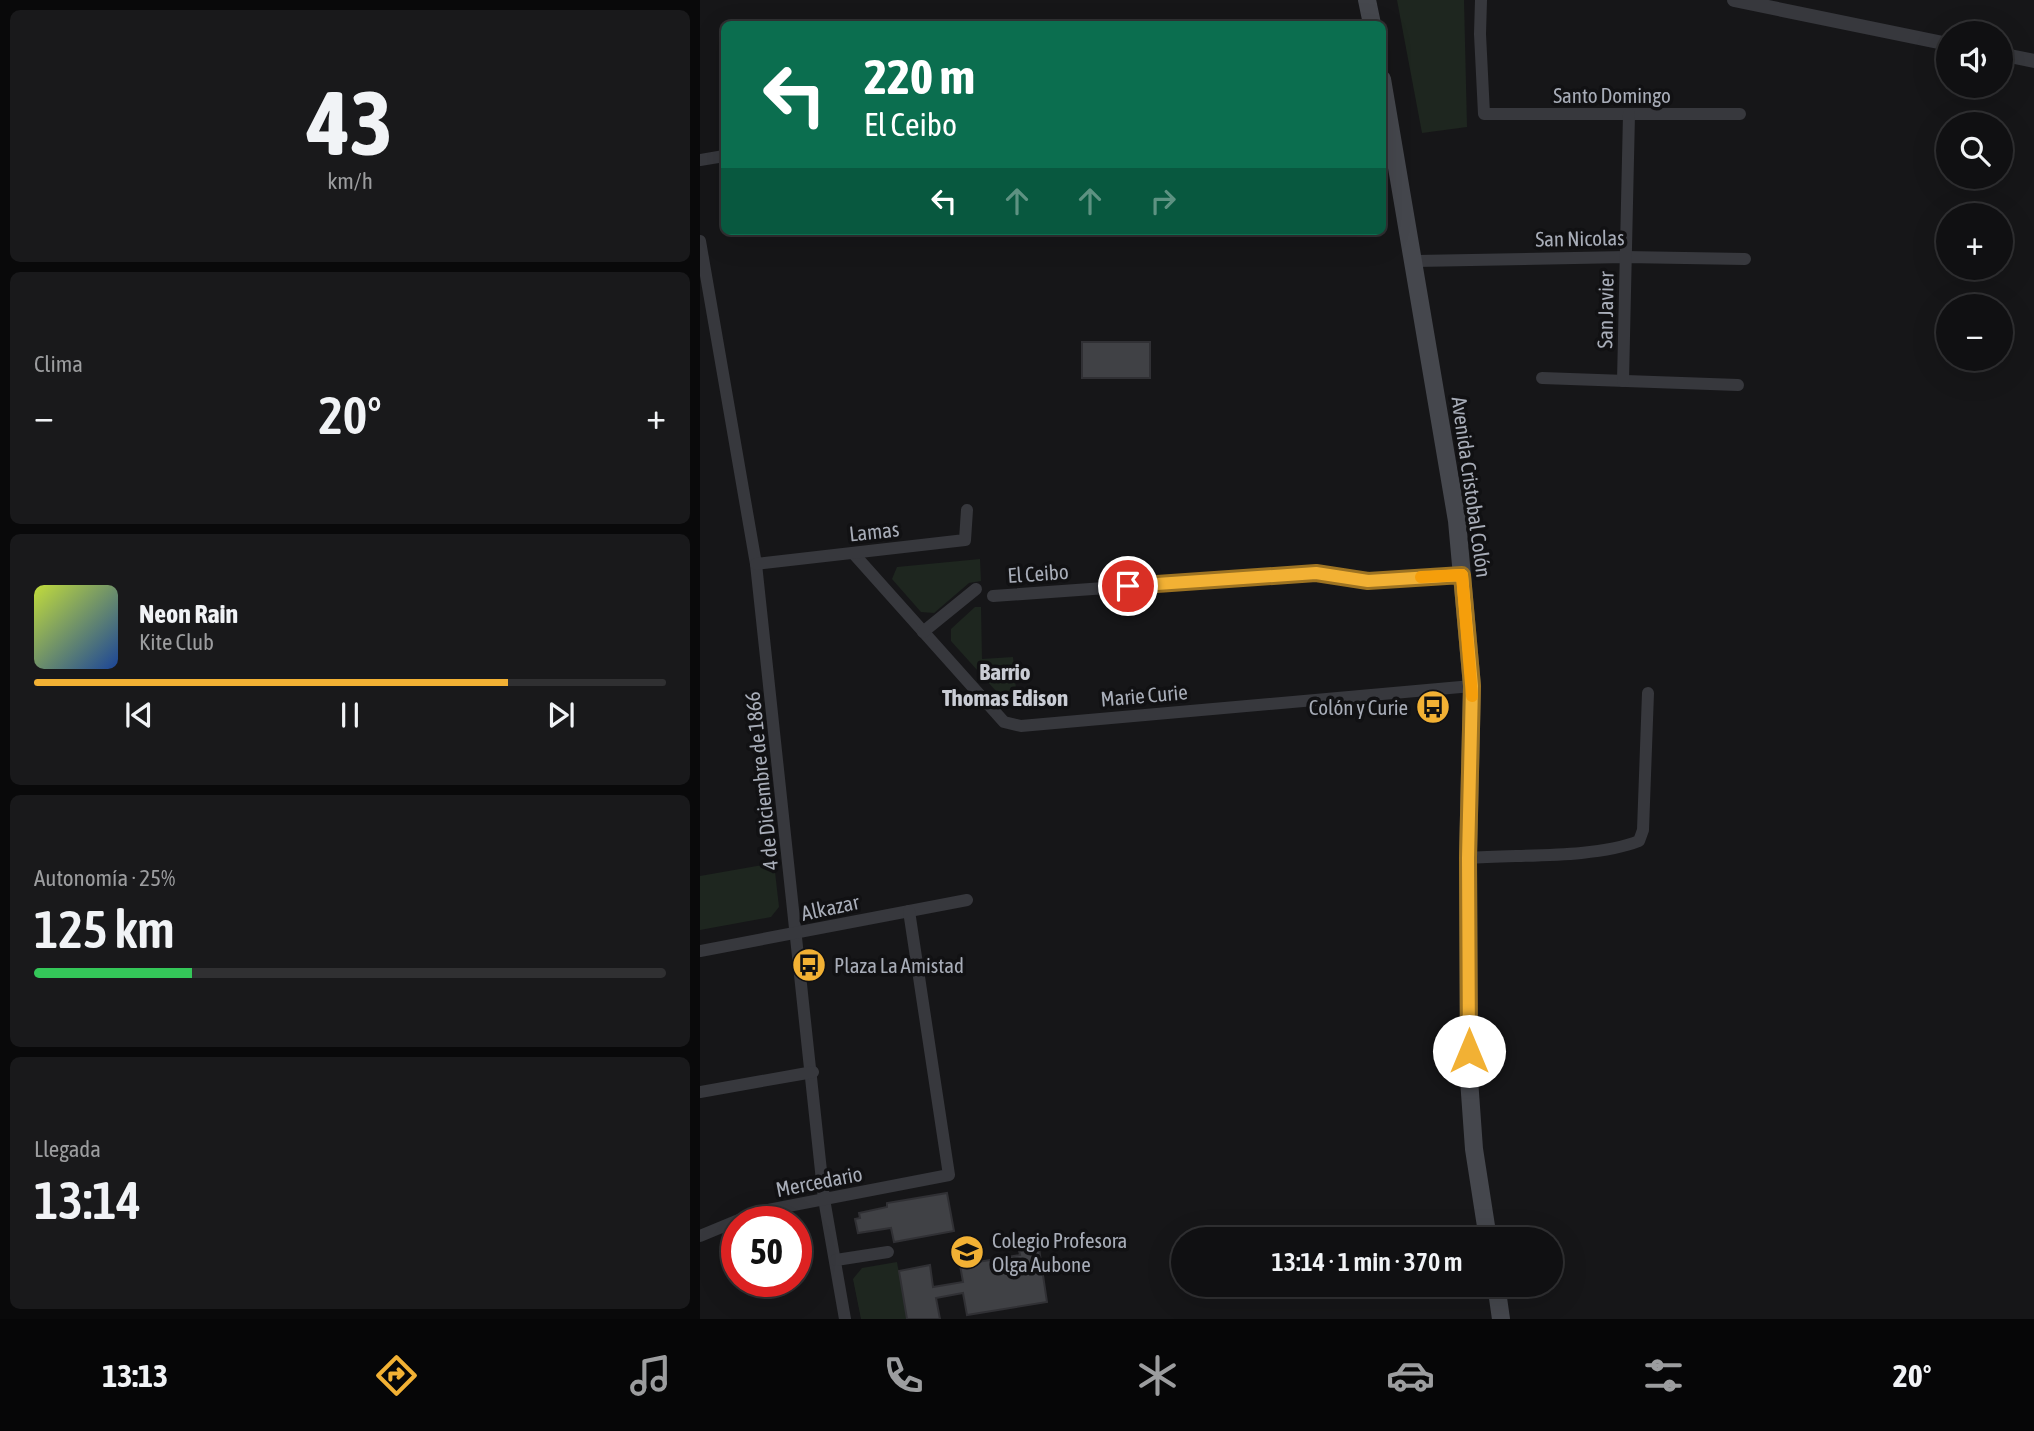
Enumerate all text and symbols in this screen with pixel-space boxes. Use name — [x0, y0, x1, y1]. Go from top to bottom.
map controls — [1936, 21, 2013, 371]
button: sound — [1936, 21, 2013, 98]
text: 220 m — [864, 48, 975, 104]
icon: left — [749, 49, 840, 140]
text: 43 — [307, 70, 393, 174]
street label: Santo Domingo — [1553, 83, 1671, 107]
text: El Ceibo — [864, 106, 957, 143]
button: search — [1936, 112, 2013, 189]
text: km/h — [327, 168, 373, 194]
icon: left — [925, 182, 963, 220]
icon: ahead — [998, 182, 1036, 220]
icon: ahead — [1071, 182, 1109, 220]
icon: right — [1144, 182, 1182, 220]
button: + — [1936, 203, 2013, 280]
street label: San Nicolas — [1535, 225, 1625, 251]
street label: San Javier — [1592, 270, 1618, 349]
button: − — [1936, 294, 2013, 371]
text: Clima — [34, 351, 83, 377]
text: 20° — [318, 385, 382, 445]
text: − — [34, 394, 54, 437]
text: + — [646, 394, 666, 437]
street label: Avenida Cristobal Colón — [1447, 395, 1497, 579]
street label: Lamas — [848, 516, 900, 546]
pin — [1098, 556, 1158, 616]
street label: El Ceibo — [1007, 559, 1069, 587]
icon: arrive — [1109, 567, 1147, 605]
text: Neon Rain — [139, 599, 238, 629]
text: Kite Club — [139, 629, 214, 655]
district label: Barrio Thomas Edison — [942, 659, 1068, 711]
street label: Marie Curie — [1099, 679, 1189, 711]
bus stop icon: Colón y Curie — [1414, 688, 1452, 726]
street label: 4 de Diciembre de 1866 — [740, 690, 782, 871]
place label: Colón y Curie — [1309, 695, 1408, 719]
icon: previous — [120, 696, 158, 734]
icon: pause — [331, 696, 369, 734]
icon: next — [542, 696, 580, 734]
text: Autonomía · 25% — [34, 865, 175, 891]
street label: Alkazar — [799, 889, 862, 925]
text: 125 km — [34, 899, 175, 959]
bus stop icon: Plaza La Amistad — [790, 946, 828, 984]
place label: Plaza La Amistad — [834, 953, 964, 977]
position arrow — [1432, 1014, 1506, 1088]
text: Llegada — [34, 1136, 101, 1162]
street label: Mercedario — [774, 1161, 864, 1201]
text: 13:14 — [34, 1170, 141, 1230]
speed limit sign: 50 — [721, 1206, 812, 1297]
place label: Colegio Profesora Olga Aubone — [992, 1228, 1127, 1276]
school or university icon: Colegio Profesora Olga Aubone — [948, 1233, 986, 1271]
text: 13:14 · 1 min · 370 m — [1272, 1247, 1462, 1277]
icon: directions — [372, 1351, 421, 1400]
icon: music — [626, 1351, 675, 1400]
icon: phone — [879, 1351, 928, 1400]
icon: climate — [1133, 1351, 1182, 1400]
icon: car — [1386, 1351, 1435, 1400]
icon: filters — [1639, 1351, 1688, 1400]
text: 13:13 — [102, 1357, 168, 1394]
text: 20° — [1893, 1357, 1932, 1394]

